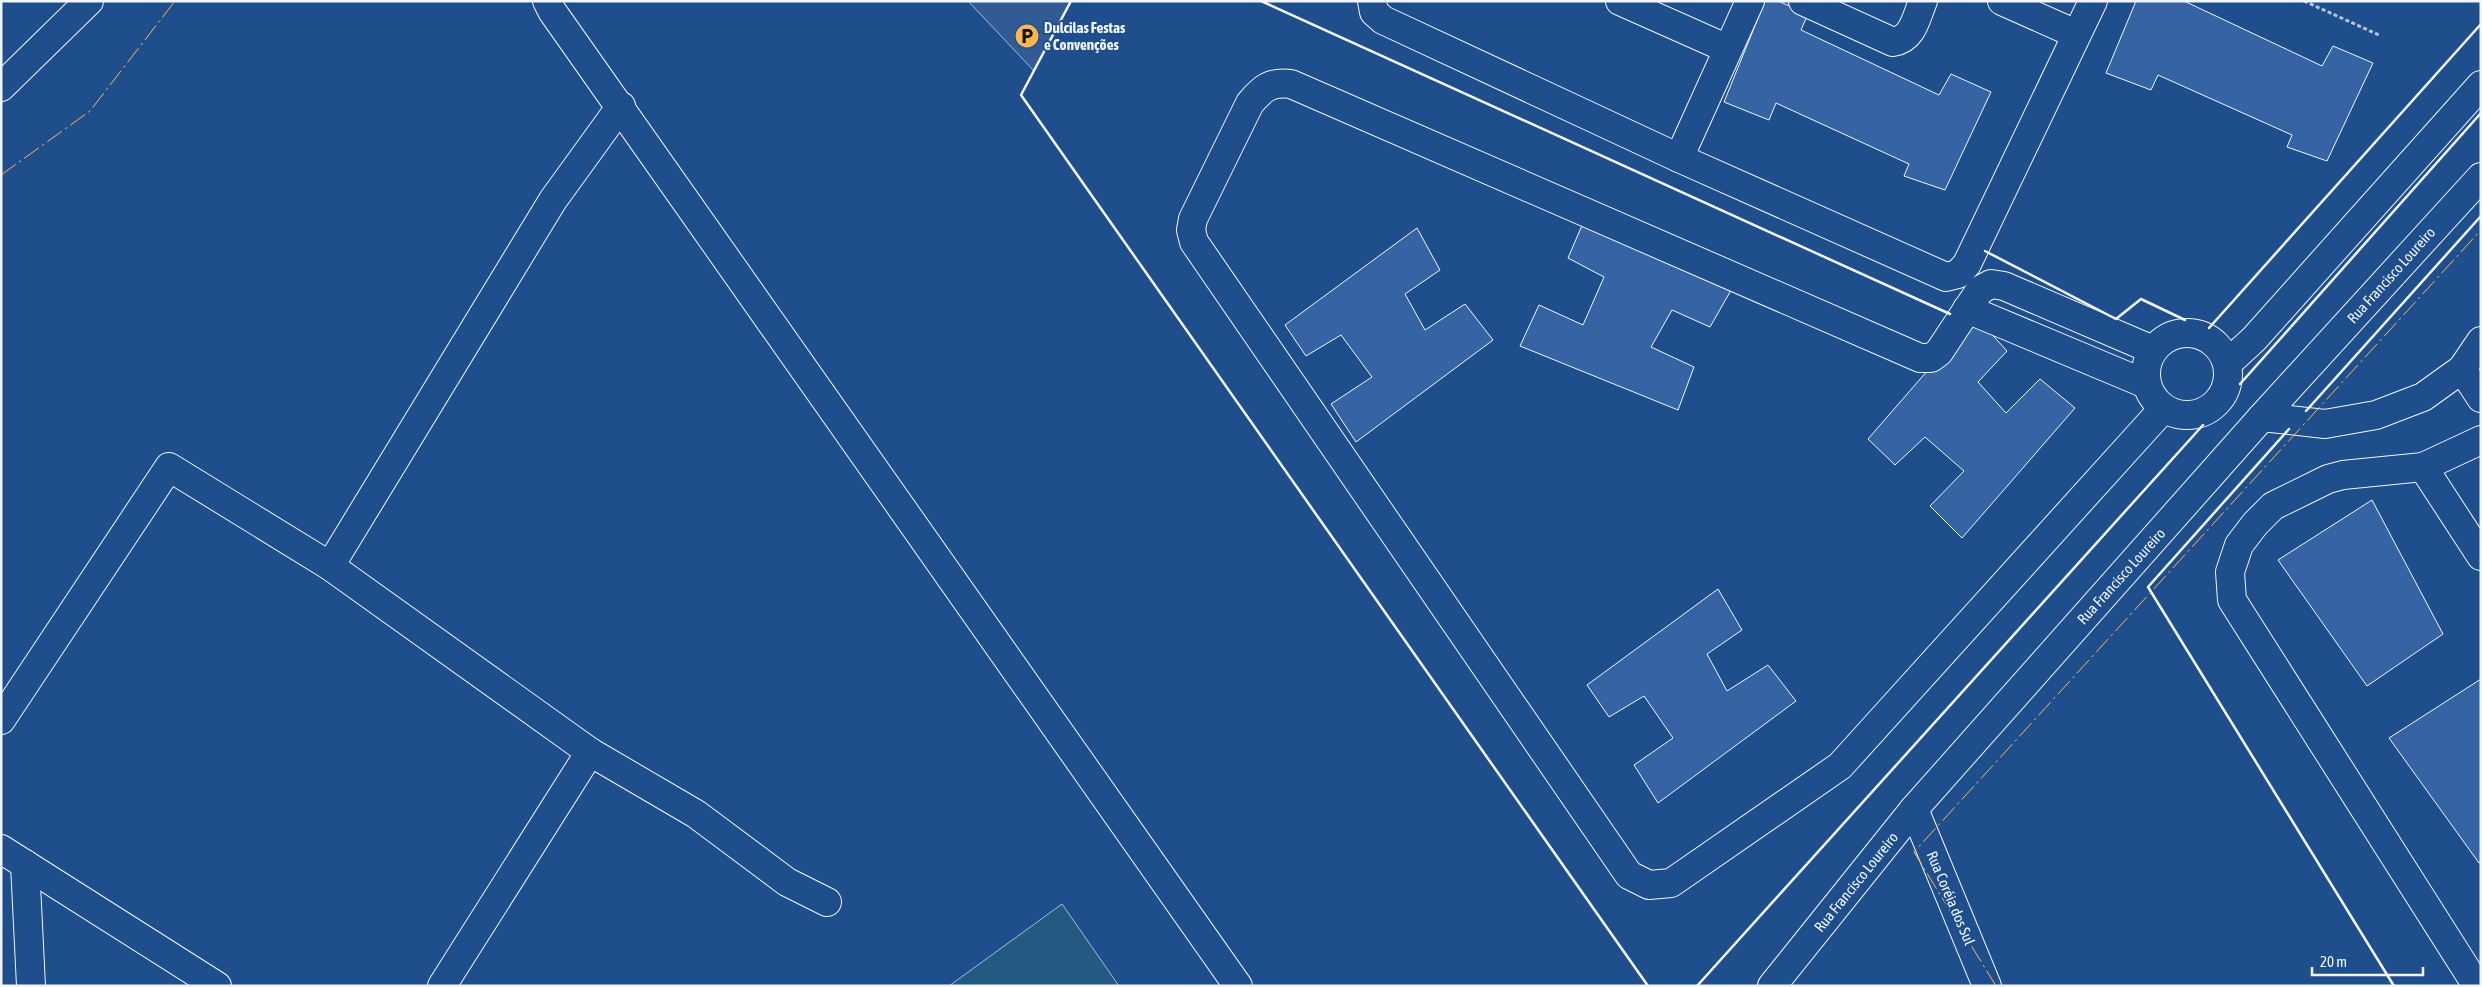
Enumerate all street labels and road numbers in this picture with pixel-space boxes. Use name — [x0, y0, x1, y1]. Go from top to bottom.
street label: Rua Francisco Loureiro — [2343, 224, 2439, 326]
street label: Rua Francisco Loureiro — [2073, 525, 2169, 627]
street label: Rua Francisco Loureiro — [1811, 829, 1901, 935]
street label: Rua Coréia dos Sul — [1924, 849, 1978, 948]

